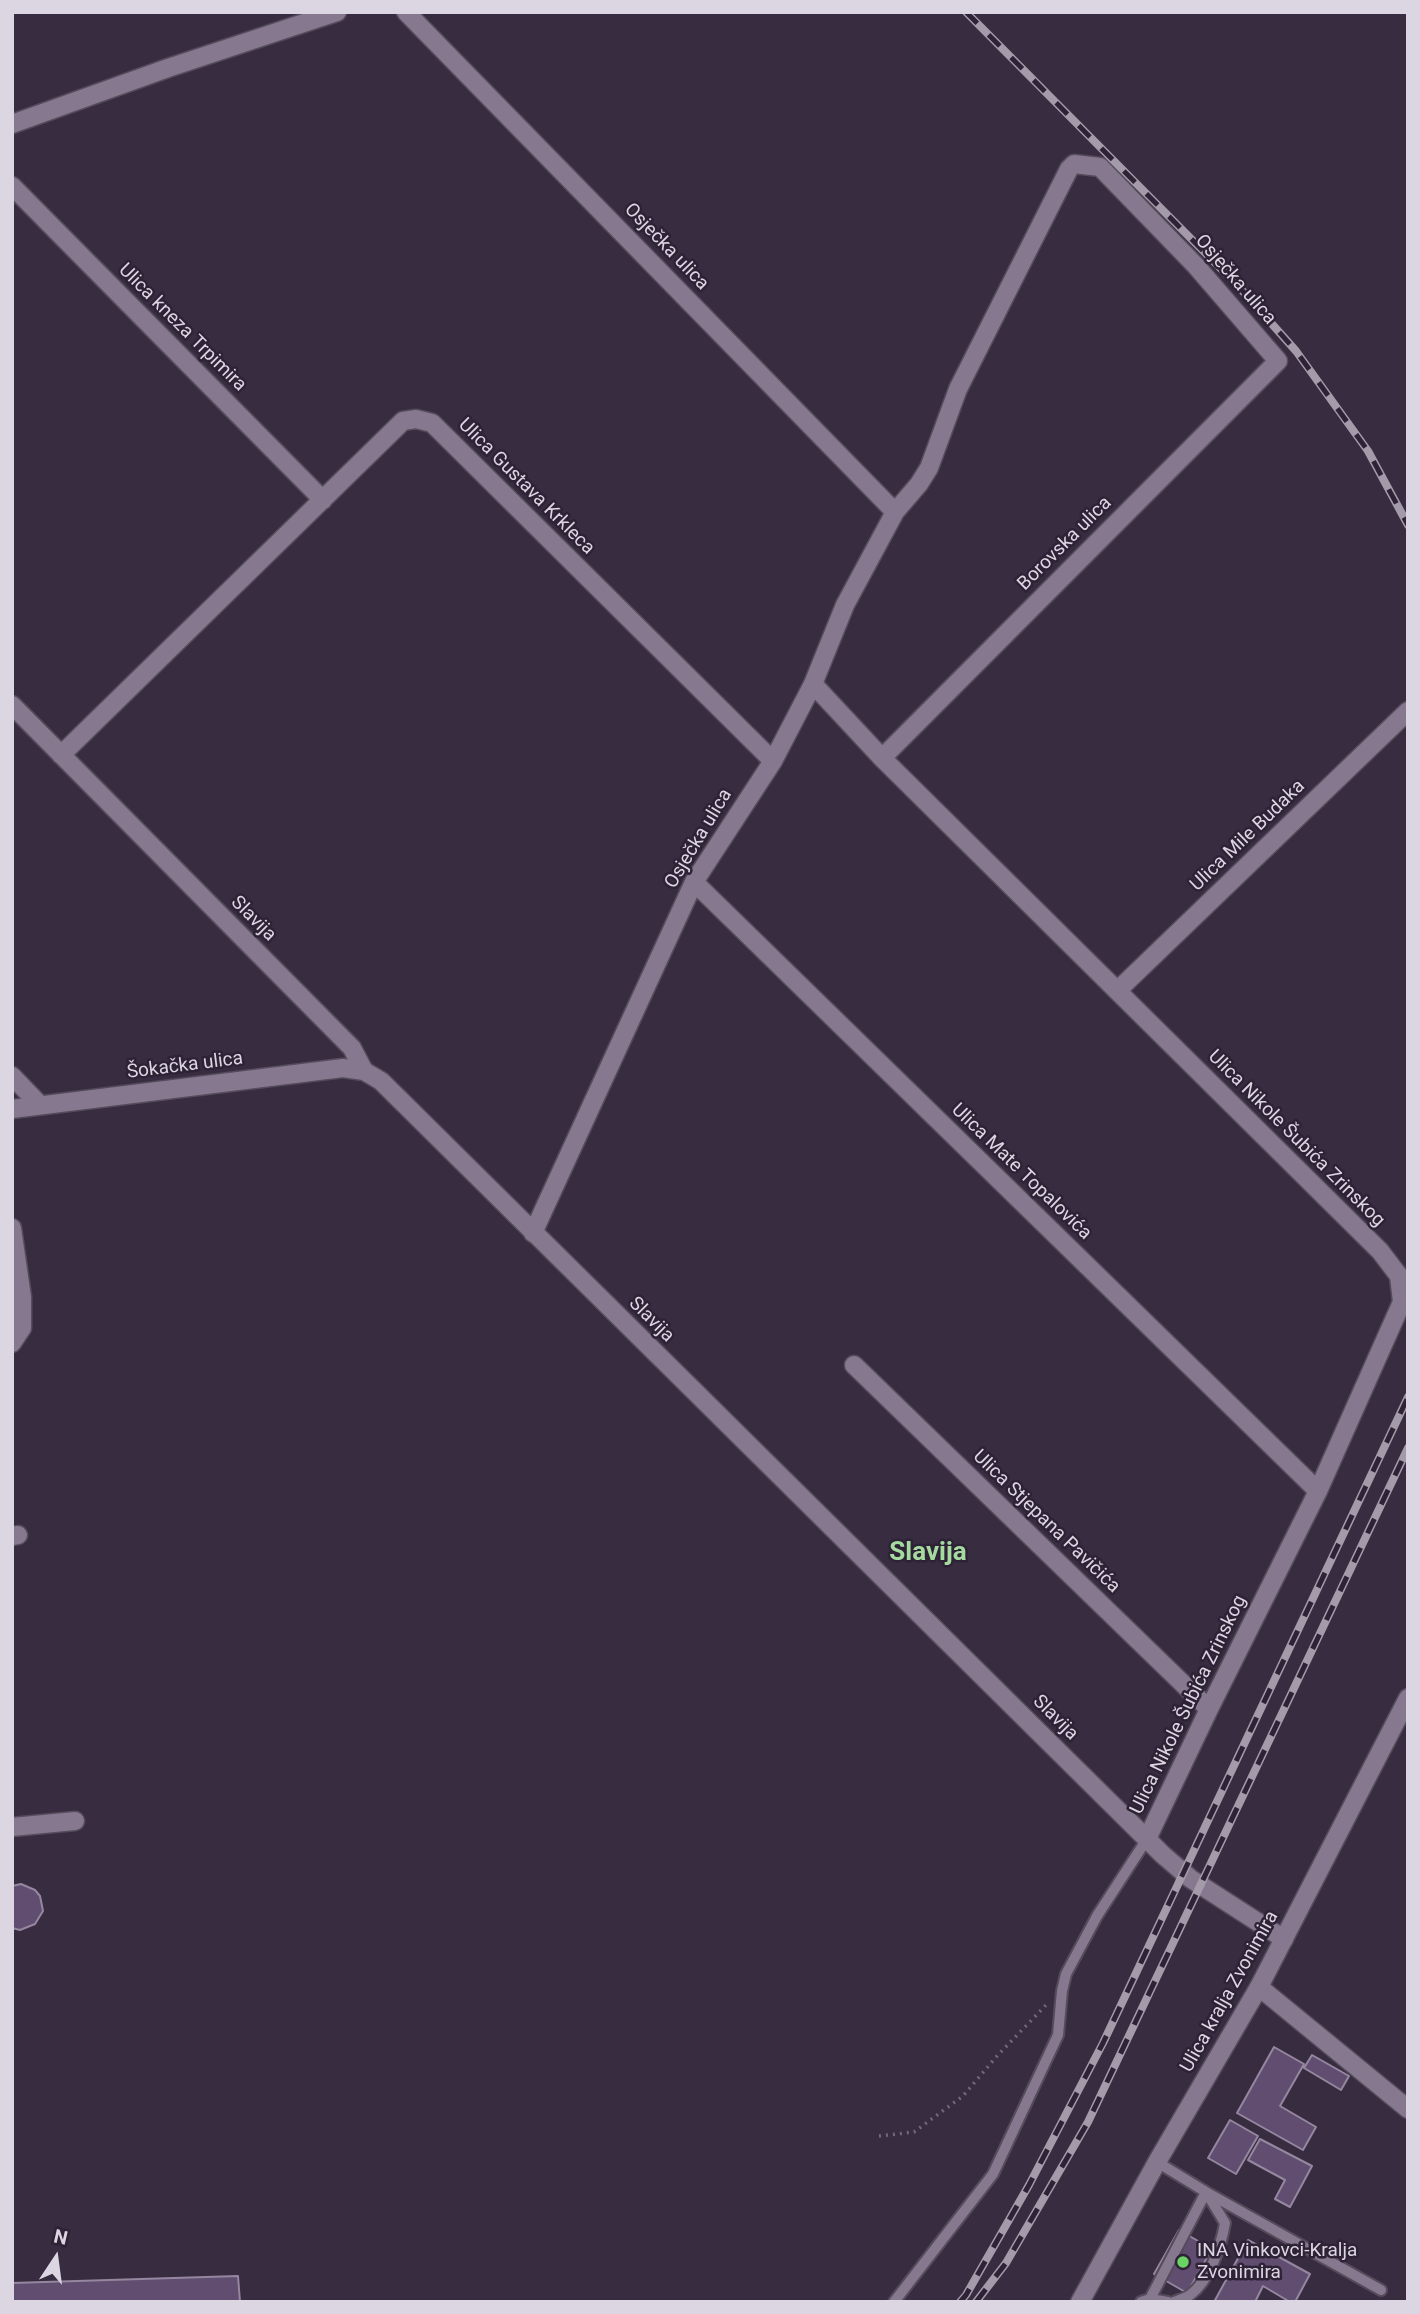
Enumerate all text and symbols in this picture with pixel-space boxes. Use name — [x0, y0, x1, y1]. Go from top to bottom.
street label: Osječka ulica — [619, 199, 713, 295]
street label: Osječka ulica — [1190, 230, 1280, 330]
street label: Ulica kneza Trpimira — [113, 259, 251, 397]
street label: Ulica Gustava Krkleca — [453, 414, 599, 560]
street label: Borovska ulica — [1013, 492, 1117, 596]
street label: Ulica Mile Budaka — [1186, 776, 1310, 896]
street label: Osječka ulica — [660, 785, 738, 893]
street label: Slavija — [226, 892, 280, 946]
street label: Ulica Nikole Šubića Zrinskog — [1203, 1046, 1389, 1232]
street label: Šokačka ulica — [126, 1048, 244, 1084]
street label: Ulica Mate Topalovića — [946, 1099, 1096, 1245]
street label: Slavija — [624, 1293, 678, 1347]
street label: Ulica Stjepana Pavičića — [968, 1446, 1124, 1598]
district label: Slavija — [889, 1537, 967, 1569]
street label: Ulica Nikole Šubića Zrinskog — [1126, 1592, 1252, 1818]
street label: Slavija — [1028, 1691, 1082, 1745]
street label: Ulica kralja Zvonimira — [1176, 1907, 1284, 2077]
north arrow — [21, 2223, 91, 2293]
text: N — [52, 2224, 70, 2250]
place label: INA Vinkovci-Kralja Zvonimira — [1197, 2240, 1357, 2284]
marker: INA Vinkovci-Kralja Zvonimira — [1175, 2254, 1191, 2270]

